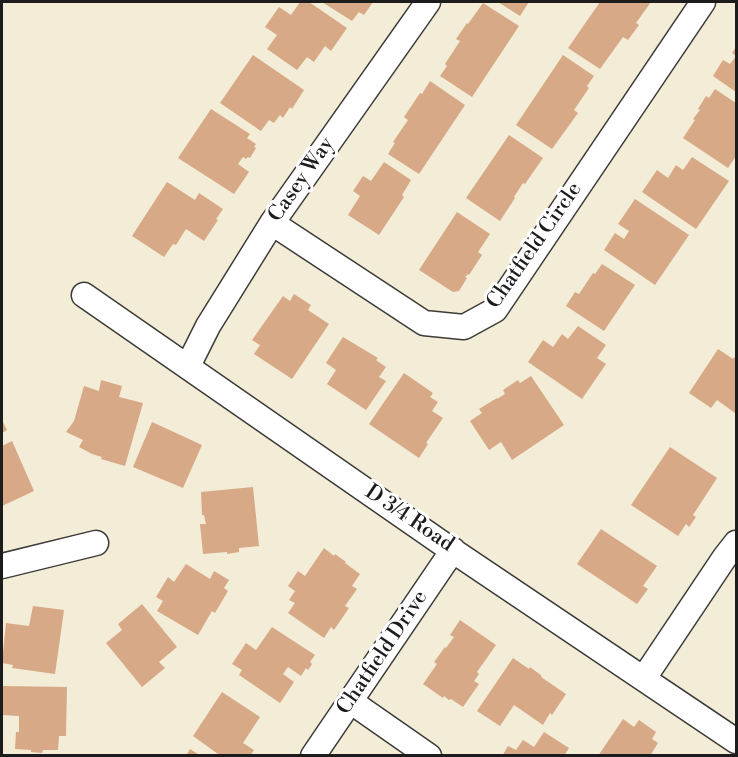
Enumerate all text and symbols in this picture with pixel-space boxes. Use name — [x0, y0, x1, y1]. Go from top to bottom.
street label: Casey Way — [264, 133, 340, 227]
street label: Chatfield Circle — [482, 178, 588, 314]
street label: D 3/4 Road — [360, 480, 458, 558]
street label: Chatfield Drive — [332, 586, 434, 720]

